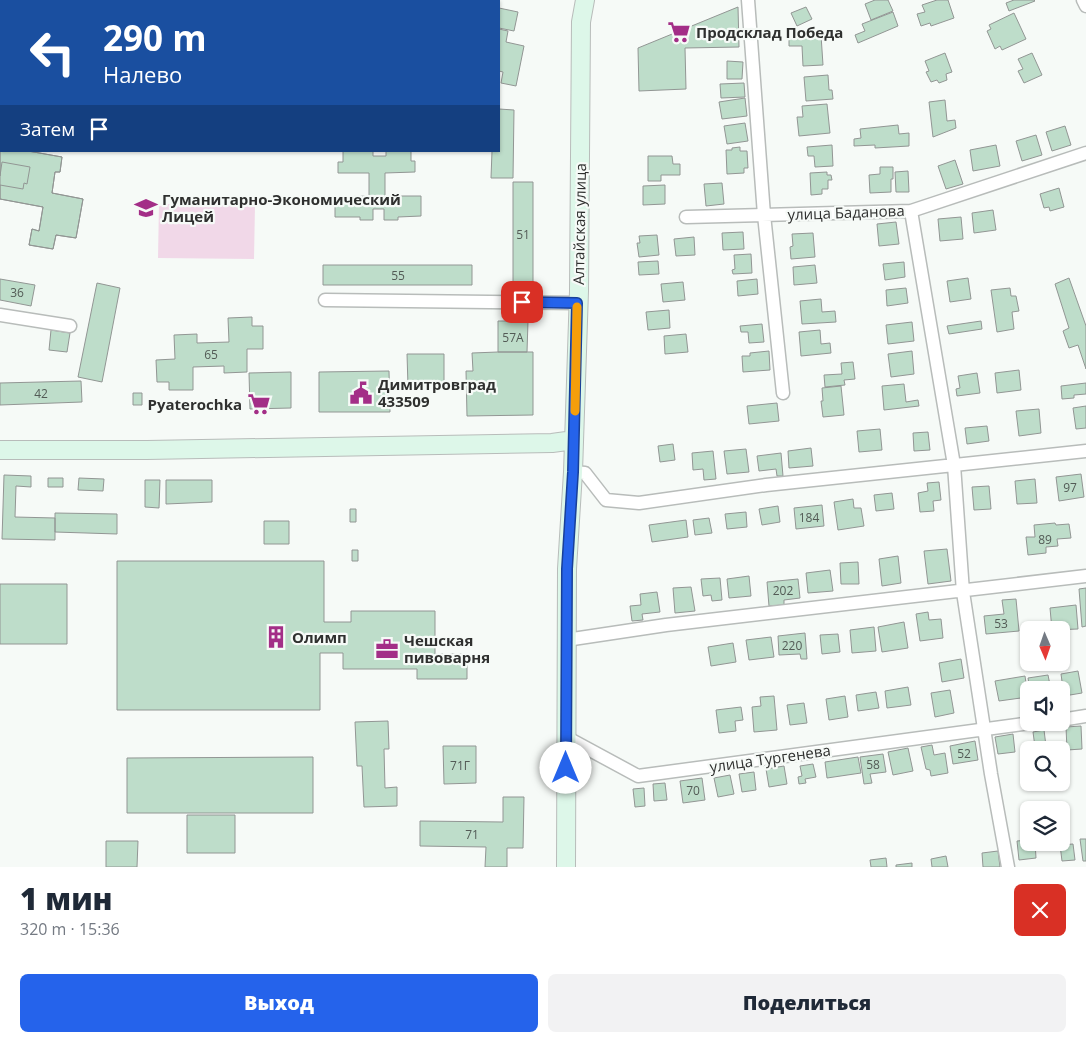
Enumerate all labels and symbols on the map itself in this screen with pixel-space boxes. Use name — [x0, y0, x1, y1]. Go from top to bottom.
supermarket icon: Продсклад Победа — [666, 19, 692, 45]
place label: Продсклад Победа — [696, 22, 843, 42]
street label: Алтайская улица — [568, 163, 590, 285]
place label: Гуманитарно-Экономический Лицей — [162, 189, 401, 226]
school or university icon: Гуманитарно-Экономический Лицей — [133, 195, 159, 221]
street label: улица Баданова — [787, 200, 905, 224]
house number: 51 — [516, 226, 530, 243]
house number: 55 — [391, 267, 405, 284]
pin — [501, 281, 543, 323]
house number: 36 — [10, 284, 24, 301]
house number: 57А — [502, 329, 524, 346]
house number: 65 — [204, 346, 218, 363]
place label: Димитровград 433509 — [378, 374, 496, 411]
public building icon: Димитровград 433509 — [348, 380, 374, 406]
house number: 42 — [34, 385, 48, 402]
supermarket icon: Pyaterochka — [246, 391, 272, 417]
place label: Pyaterochka — [148, 394, 242, 414]
house number: 97 — [1063, 479, 1077, 496]
house number: 184 — [799, 509, 819, 526]
house number: 89 — [1038, 531, 1052, 548]
house number: 202 — [773, 582, 793, 599]
house number: 53 — [994, 615, 1008, 632]
north arrow — [1020, 621, 1070, 671]
building icon: Олимп — [263, 624, 289, 650]
place label: Олимп — [292, 627, 347, 647]
place label: Чешская пивоварня — [404, 630, 490, 667]
office icon: Чешская пивоварня — [374, 636, 400, 662]
house number: 220 — [782, 637, 802, 654]
street label: улица Тургенева — [708, 740, 832, 776]
position arrow — [539, 741, 591, 793]
house number: 52 — [957, 745, 971, 762]
house number: 58 — [866, 756, 880, 773]
house number: 71Г — [450, 757, 470, 774]
house number: 70 — [686, 782, 700, 799]
house number: 71 — [465, 826, 479, 843]

